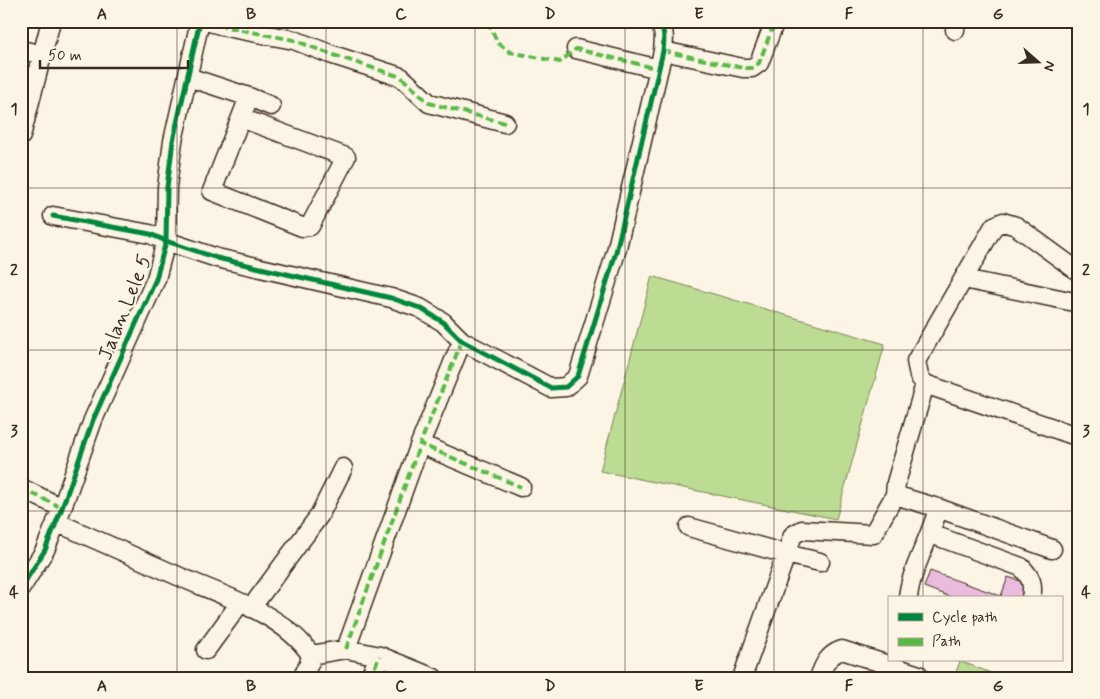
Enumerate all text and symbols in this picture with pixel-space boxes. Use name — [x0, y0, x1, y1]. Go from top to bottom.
text: A — [97, 4, 107, 25]
text: B — [246, 4, 256, 25]
text: C — [395, 4, 407, 25]
text: D — [544, 4, 556, 25]
text: E — [694, 4, 704, 25]
text: F — [845, 4, 854, 25]
text: G — [993, 4, 1004, 25]
scale bar — [40, 38, 188, 70]
north arrow — [1012, 38, 1062, 88]
text: 50 m — [48, 46, 82, 66]
text: N — [1039, 59, 1059, 74]
text: 1 — [10, 99, 18, 120]
text: 1 — [1082, 99, 1090, 120]
street label: Jalan Lele 5 — [92, 251, 159, 364]
text: 2 — [10, 260, 18, 281]
text: 2 — [1082, 260, 1090, 281]
text: 3 — [10, 421, 18, 442]
text: 3 — [1082, 421, 1090, 442]
text: 4 — [9, 582, 19, 603]
text: 4 — [1081, 582, 1091, 603]
legend — [888, 596, 1062, 662]
text: Cycle path — [932, 608, 997, 628]
text: Path — [932, 632, 961, 652]
text: A — [97, 676, 107, 697]
text: B — [246, 676, 256, 697]
text: C — [395, 676, 407, 697]
text: D — [544, 676, 556, 697]
text: E — [694, 676, 704, 697]
text: F — [845, 676, 854, 697]
text: G — [993, 676, 1004, 697]

